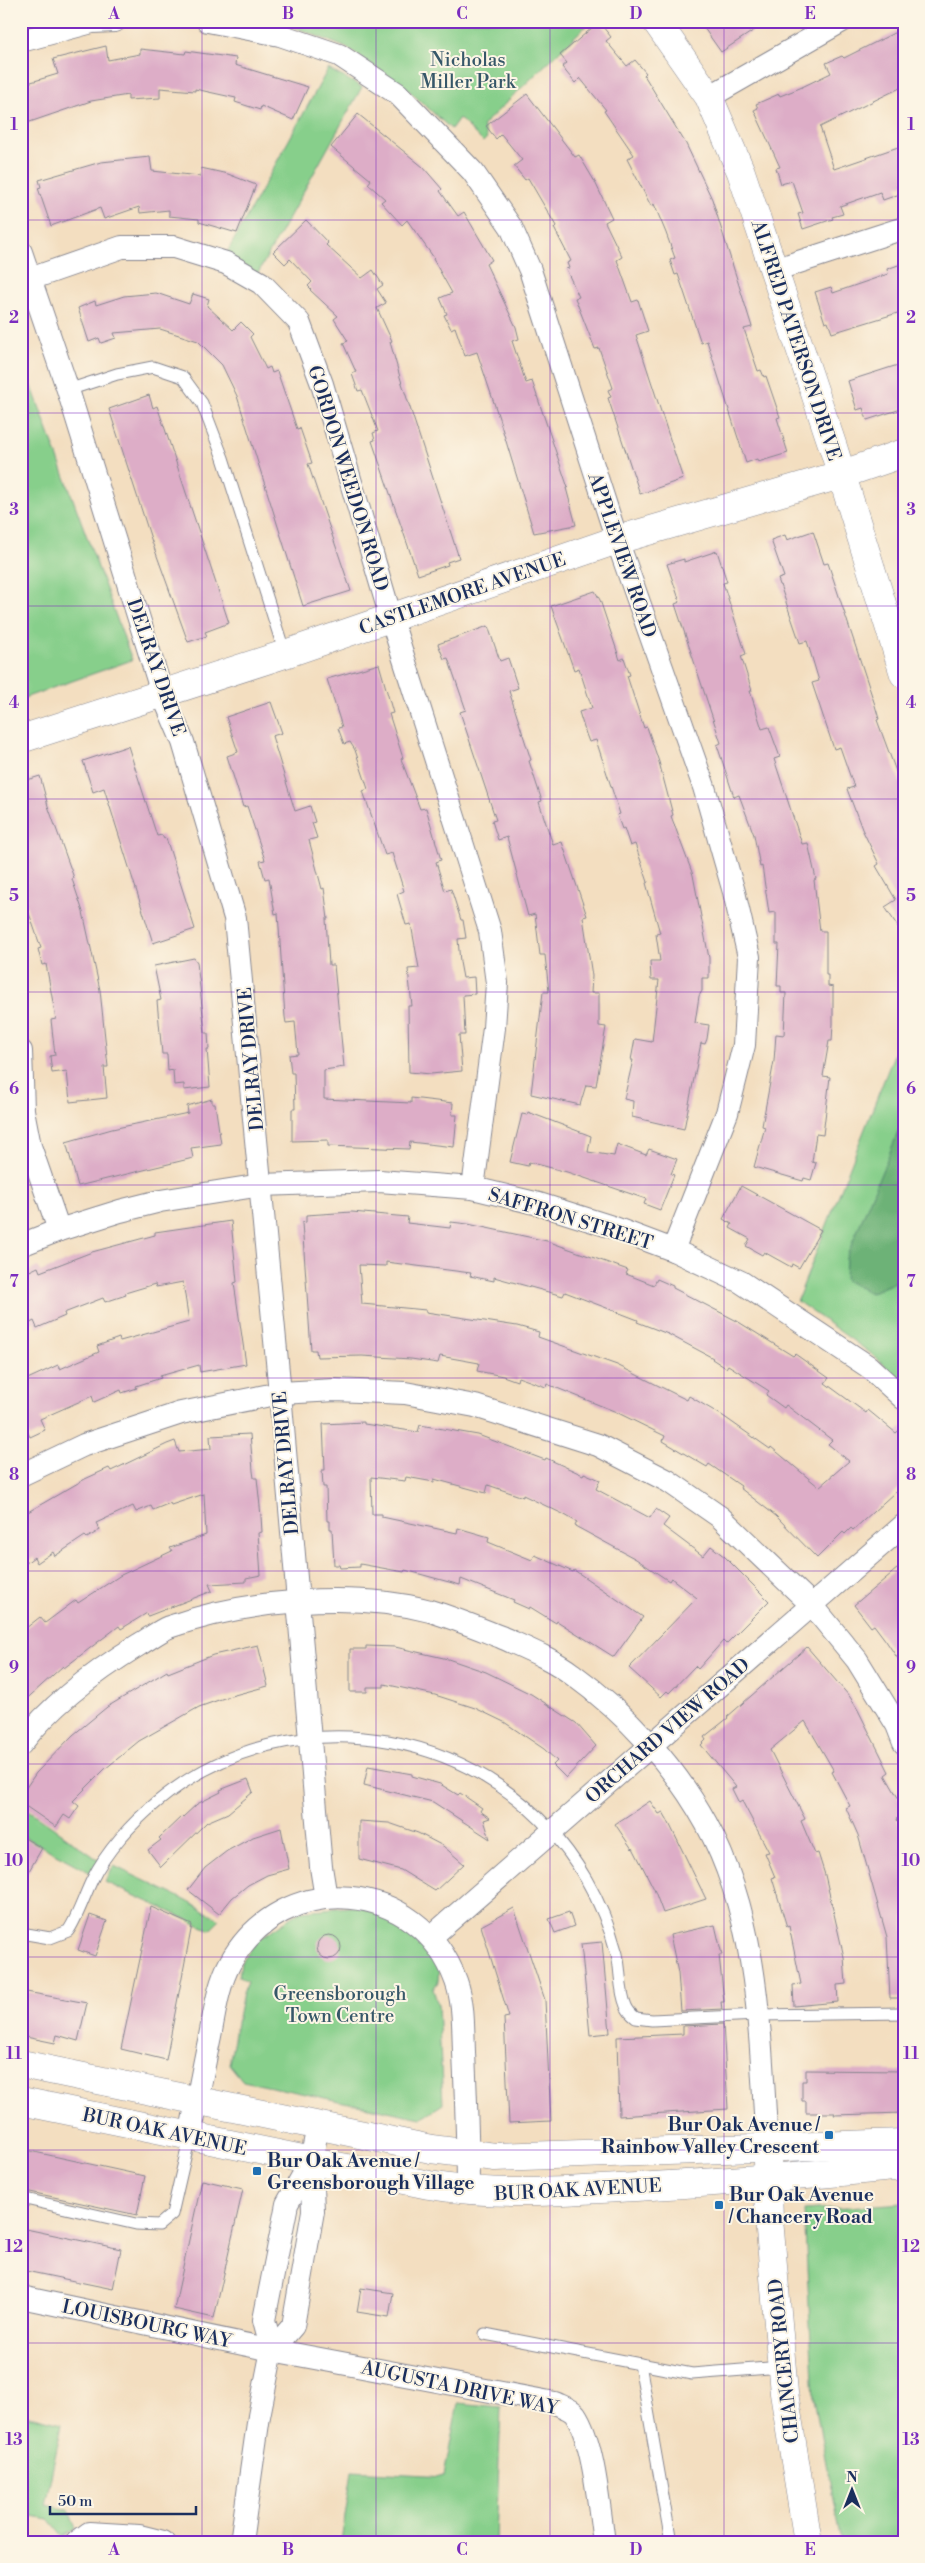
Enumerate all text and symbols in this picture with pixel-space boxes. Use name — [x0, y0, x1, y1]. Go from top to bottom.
text: A — [107, 4, 120, 24]
text: B — [282, 4, 294, 24]
text: C — [456, 4, 468, 24]
text: D — [630, 4, 643, 24]
text: E — [804, 4, 816, 24]
park label: Nicholas Miller Park — [420, 48, 517, 94]
text: 1 — [10, 115, 18, 135]
text: 1 — [907, 115, 915, 135]
street label: ALFRED PATERSON DRIVE — [745, 216, 846, 464]
text: 2 — [9, 308, 19, 328]
text: 2 — [906, 308, 916, 328]
street label: GORDON WEEDON ROAD — [302, 362, 394, 594]
street label: APPLEVIEW ROAD — [582, 469, 662, 641]
text: 3 — [9, 500, 19, 520]
text: 3 — [906, 500, 916, 520]
street label: CASTLEMORE AVENUE — [356, 547, 569, 641]
street label: DELRAY DRIVE — [121, 595, 191, 739]
text: 4 — [9, 693, 20, 713]
text: 4 — [906, 693, 917, 713]
text: 5 — [9, 886, 19, 906]
text: 5 — [906, 886, 916, 906]
street label: DELRAY DRIVE — [233, 986, 269, 1132]
text: 6 — [9, 1079, 19, 1099]
text: 6 — [906, 1079, 916, 1099]
street label: SAFFRON STREET — [486, 1183, 656, 1255]
text: 7 — [9, 1272, 19, 1292]
text: 7 — [906, 1272, 916, 1292]
street label: DELRAY DRIVE — [268, 1390, 304, 1536]
text: 8 — [9, 1465, 19, 1485]
text: 8 — [906, 1465, 916, 1485]
street label: ORCHARD VIEW ROAD — [580, 1653, 755, 1809]
text: 9 — [9, 1658, 19, 1678]
text: 9 — [906, 1658, 916, 1678]
text: 10 — [5, 1851, 23, 1871]
text: 10 — [902, 1851, 920, 1871]
park label: Greensborough Town Centre — [273, 1982, 407, 2028]
text: 11 — [6, 2044, 22, 2064]
text: 11 — [903, 2044, 919, 2064]
street label: BUR OAK AVENUE — [79, 2103, 249, 2161]
place label: Bur Oak Avenue / Rainbow Valley Crescent — [601, 2113, 820, 2159]
marker: Bur Oak Avenue / Rainbow Valley Crescent — [823, 2129, 835, 2141]
place label: Bur Oak Avenue / Greensborough Village — [267, 2149, 474, 2195]
marker: Bur Oak Avenue / Greensborough Village — [251, 2165, 263, 2177]
street label: BUR OAK AVENUE — [493, 2174, 662, 2206]
place label: Bur Oak Avenue / Chancery Road — [728, 2183, 874, 2229]
marker: Bur Oak Avenue / Chancery Road — [713, 2199, 725, 2211]
text: 12 — [5, 2237, 23, 2257]
text: 12 — [902, 2237, 920, 2257]
street label: CHANCERY ROAD — [763, 2277, 805, 2444]
street label: LOUISBOURG WAY — [60, 2294, 235, 2354]
street label: AUGUSTA DRIVE WAY — [358, 2355, 562, 2421]
text: 13 — [5, 2430, 23, 2450]
text: 13 — [902, 2430, 920, 2450]
north arrow — [828, 2466, 878, 2516]
text: N — [846, 2469, 858, 2487]
scale bar — [50, 2483, 196, 2515]
text: 50 m — [58, 2492, 92, 2511]
text: A — [107, 2540, 120, 2560]
text: B — [282, 2540, 294, 2560]
text: C — [456, 2540, 468, 2560]
text: D — [630, 2540, 643, 2560]
text: E — [804, 2540, 816, 2560]

